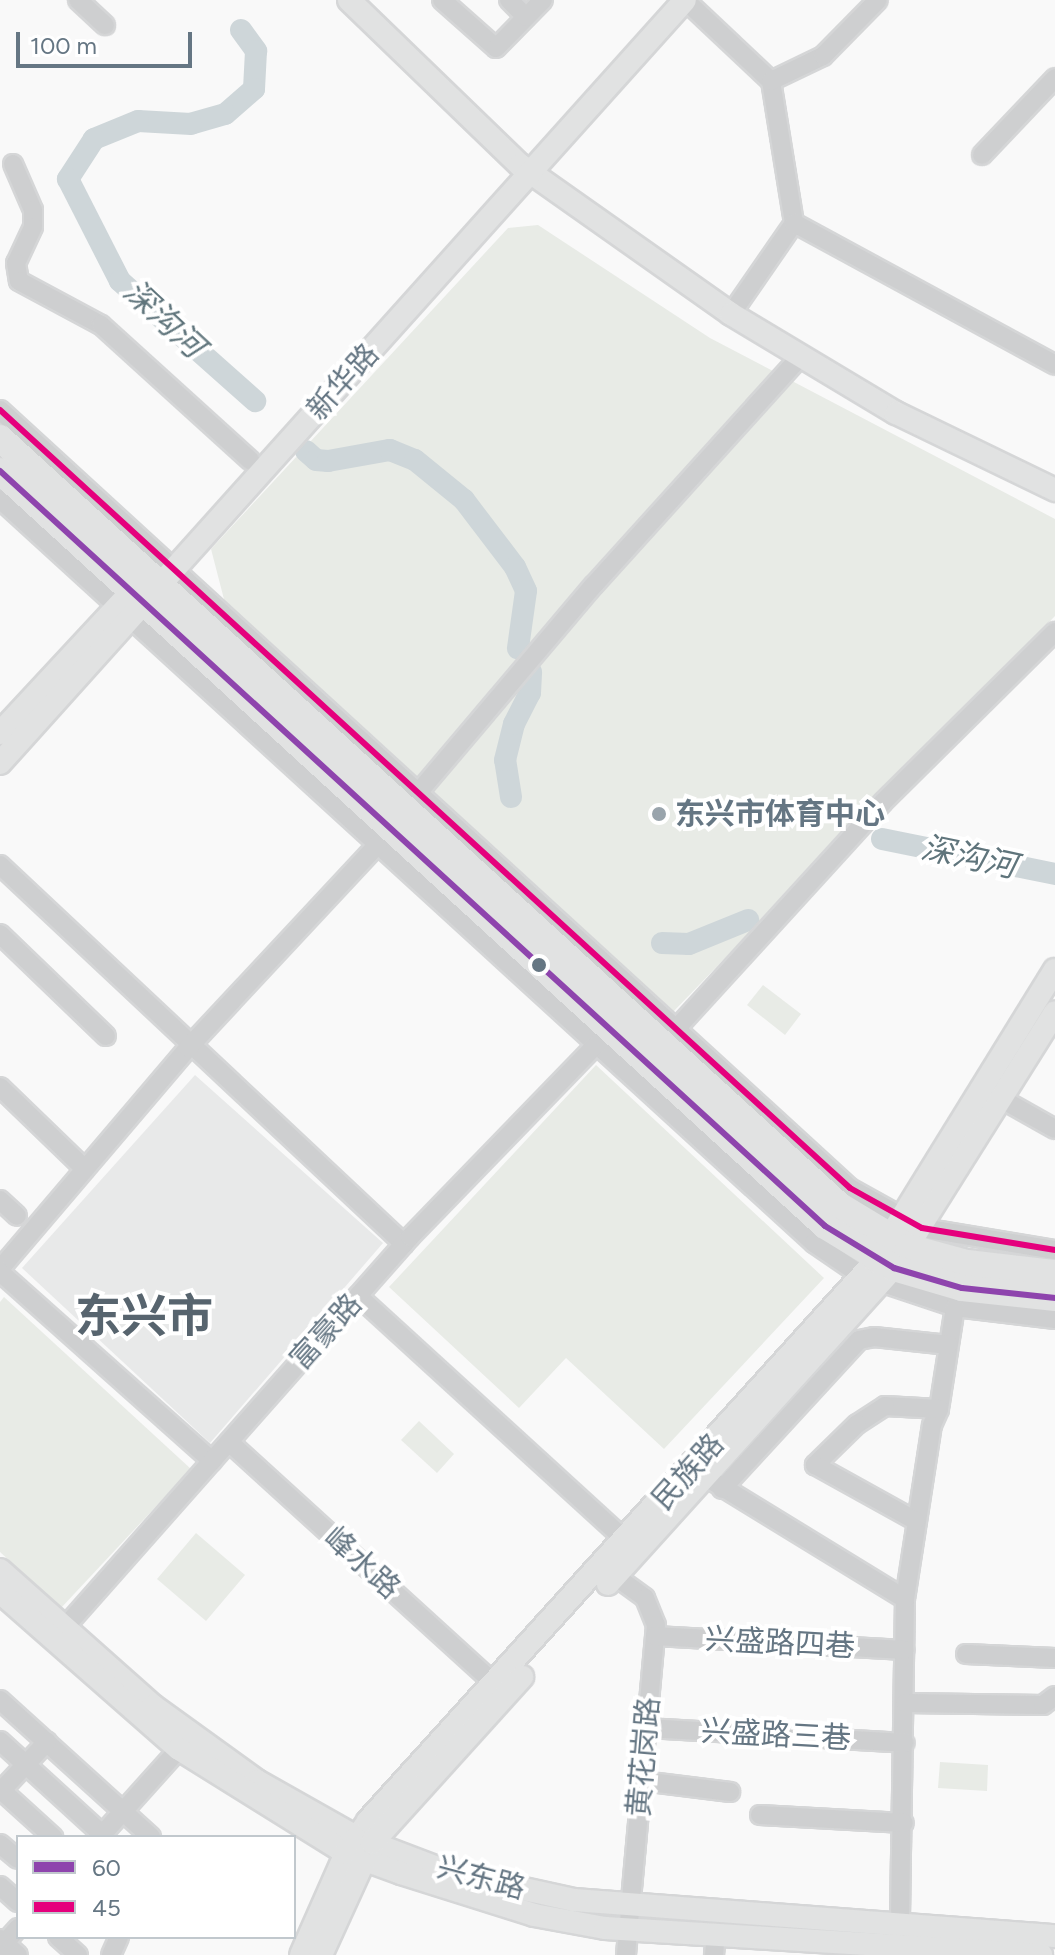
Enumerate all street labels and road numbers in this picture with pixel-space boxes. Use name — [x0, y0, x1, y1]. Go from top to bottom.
street label: 新华路 — [300, 337, 386, 427]
street label: 富豪路 — [283, 1287, 369, 1377]
street label: 民族路 — [645, 1427, 731, 1517]
street label: 峰水路 — [317, 1520, 407, 1606]
street label: 兴盛路四巷 — [704, 1621, 856, 1665]
street label: 黄花岗路 — [621, 1696, 667, 1818]
street label: 兴盛路三巷 — [700, 1713, 852, 1757]
street label: 兴东路 — [433, 1849, 529, 1907]

